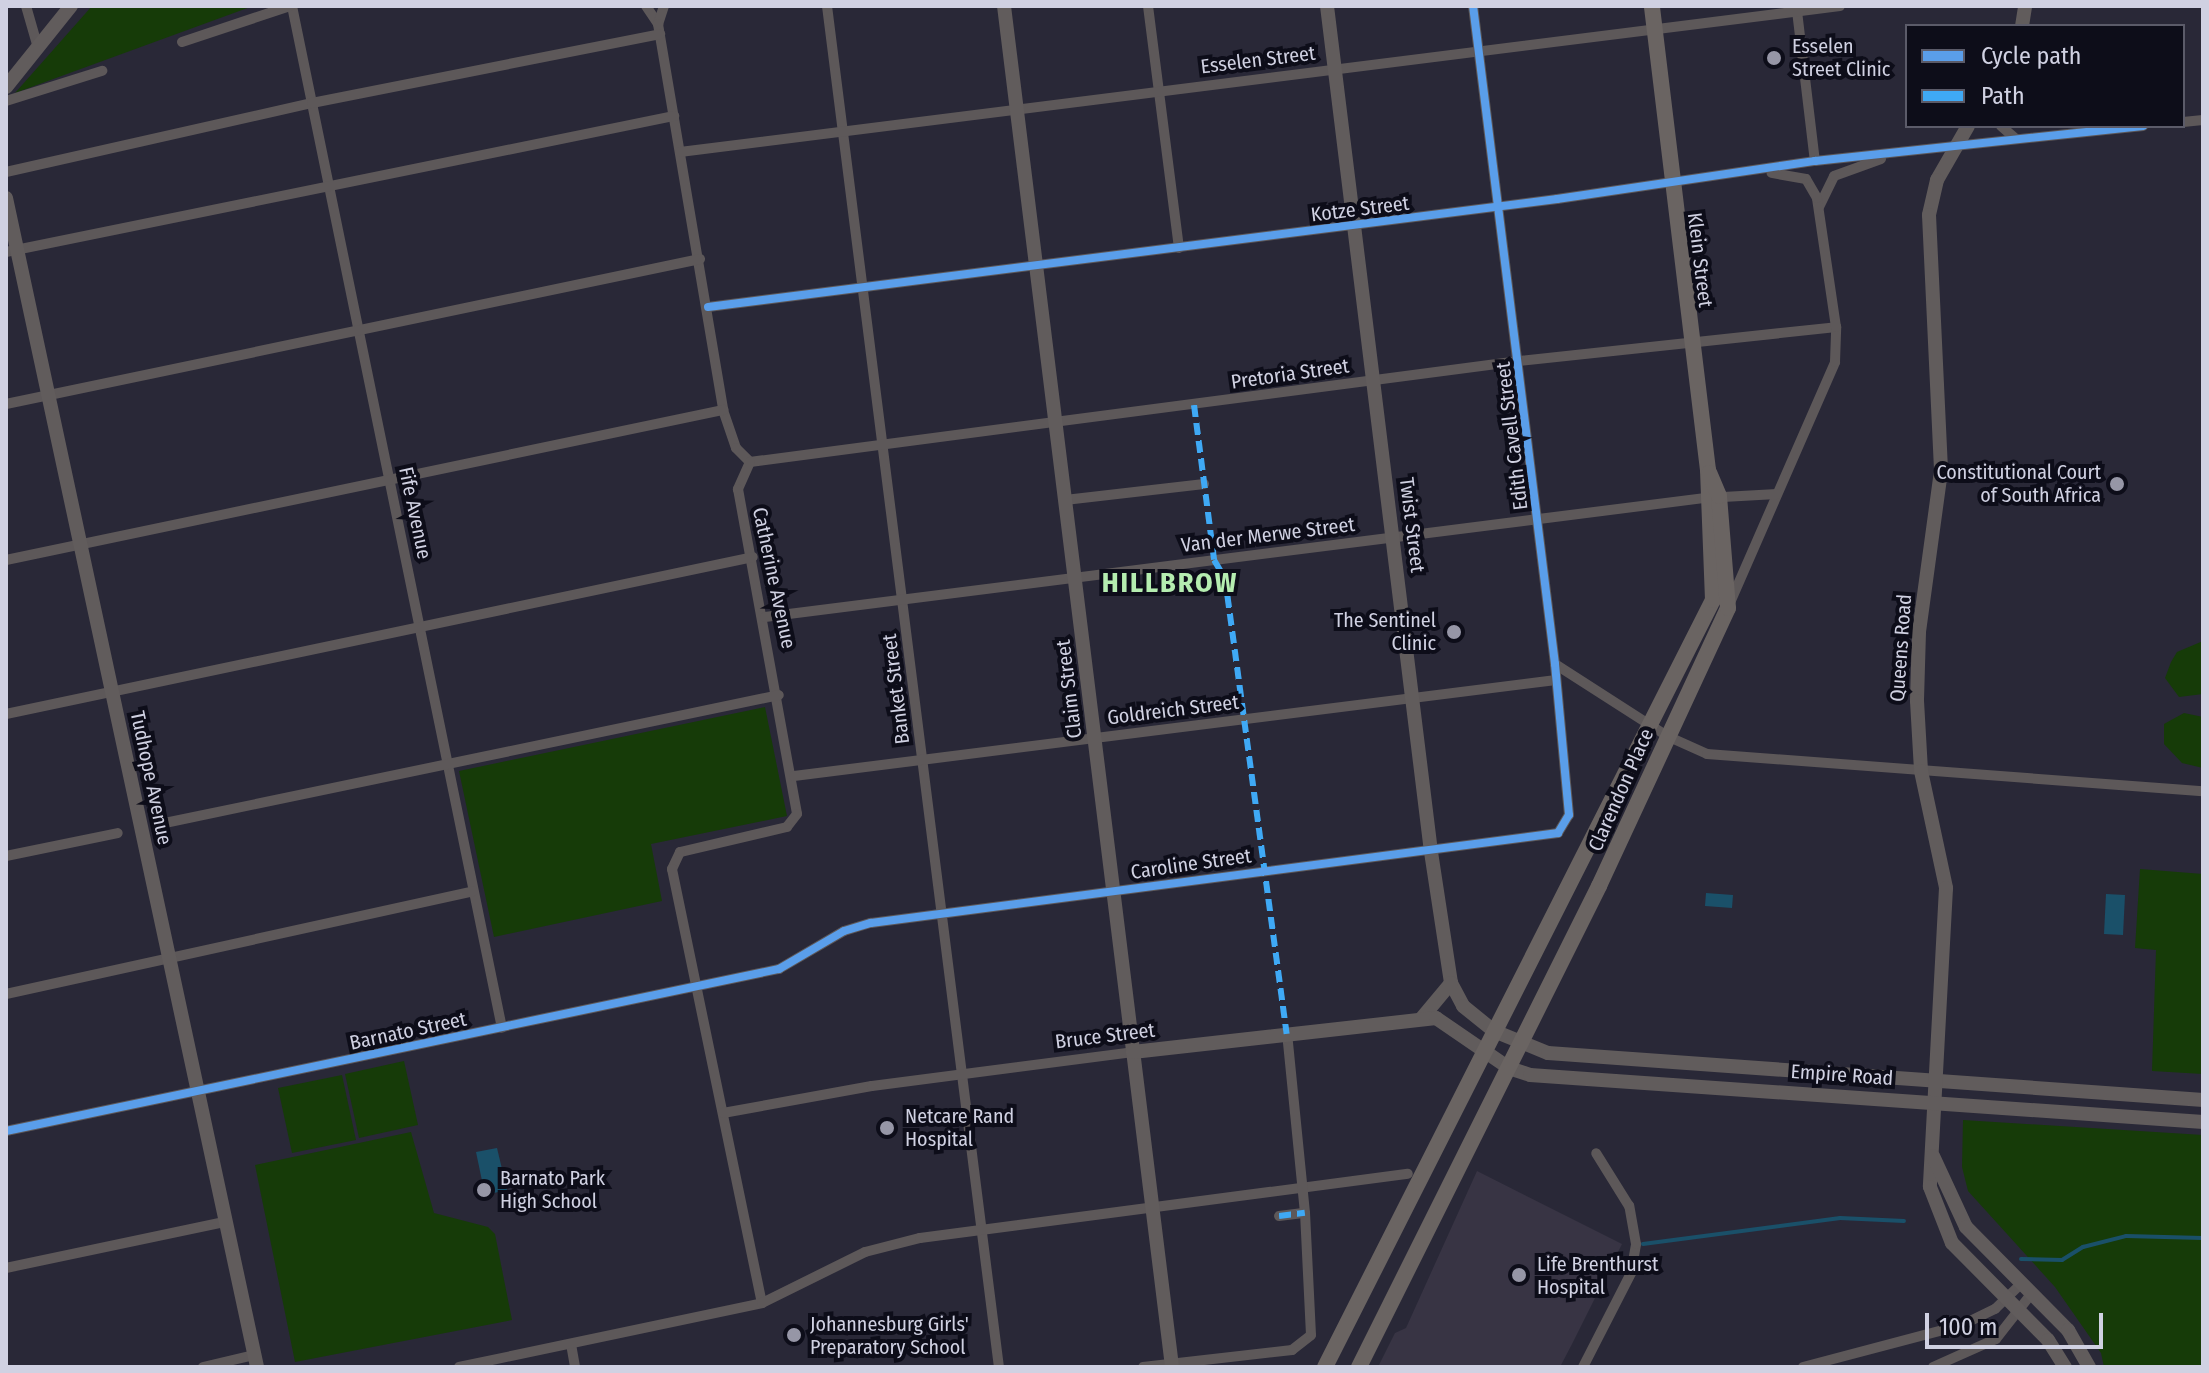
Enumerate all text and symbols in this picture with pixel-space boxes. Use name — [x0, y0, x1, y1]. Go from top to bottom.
legend — [1905, 24, 2185, 128]
place label: Esselen Street Clinic — [1792, 34, 1890, 81]
street label: Esselen Street — [1199, 41, 1317, 79]
text: Cycle path — [1981, 42, 2081, 70]
marker: Esselen Street Clinic — [1763, 47, 1785, 69]
text: Path — [1981, 82, 2025, 110]
street label: Kotze Street — [1309, 191, 1411, 227]
street label: Klein Street — [1682, 211, 1718, 309]
street label: Pretoria Street — [1229, 354, 1351, 394]
street label: Edith Cavell Street — [1491, 361, 1533, 511]
place label: Constitutional Court of South Africa — [1937, 460, 2101, 507]
street label: Fife Avenue — [394, 465, 436, 561]
marker: Constitutional Court of South Africa — [2108, 475, 2126, 493]
street label: Twist Street — [1394, 476, 1430, 574]
street label: Catherine Avenue — [747, 505, 801, 651]
street label: Van der Merwe Street — [1180, 512, 1356, 558]
district label: HILLBROW — [1102, 566, 1238, 600]
street label: Queens Road — [1885, 593, 1917, 703]
place label: The Sentinel Clinic — [1334, 608, 1436, 655]
marker: The Sentinel Clinic — [1443, 621, 1465, 643]
street label: Banket Street — [877, 633, 915, 745]
street label: Claim Street — [1051, 638, 1087, 740]
street label: Goldreich Street — [1106, 690, 1240, 730]
street label: Tudhope Avenue — [125, 709, 177, 847]
street label: Clarendon Place — [1583, 725, 1659, 855]
street label: Caroline Street — [1129, 844, 1253, 884]
street label: Barnato Street — [347, 1007, 469, 1055]
street label: Bruce Street — [1054, 1018, 1156, 1054]
street label: Empire Road — [1790, 1059, 1894, 1091]
place label: Netcare Rand Hospital — [905, 1104, 1014, 1151]
marker: Netcare Rand Hospital — [876, 1117, 898, 1139]
place label: Barnato Park High School — [500, 1166, 605, 1213]
marker: Barnato Park High School — [475, 1181, 493, 1199]
place label: Life Brenthurst Hospital — [1537, 1252, 1658, 1299]
marker: Life Brenthurst Hospital — [1508, 1264, 1530, 1286]
scale bar — [1929, 1297, 2107, 1347]
place label: Johannesburg Girls' Preparatory School — [810, 1312, 969, 1359]
text: 100 m — [1939, 1313, 1997, 1341]
marker: Johannesburg Girls' Preparatory School — [785, 1326, 803, 1344]

